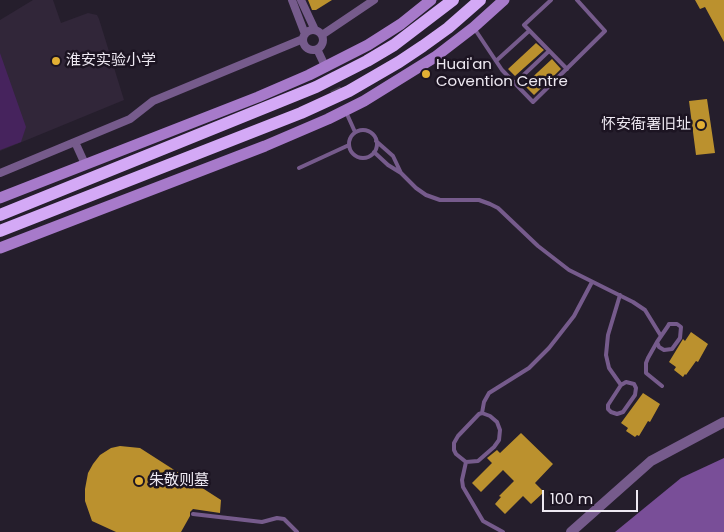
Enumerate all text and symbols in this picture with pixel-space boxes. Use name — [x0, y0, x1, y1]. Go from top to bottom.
place label: 淮安实验小学 — [66, 52, 156, 70]
marker: 淮安实验小学 — [50, 55, 62, 67]
place label: Huai'an Covention Centre — [436, 56, 568, 91]
marker: Huai'an Covention Centre — [420, 68, 432, 80]
place label: 怀安衙署旧址 — [601, 116, 691, 134]
marker: 怀安衙署旧址 — [695, 119, 707, 131]
place label: 朱敬则墓 — [149, 472, 209, 490]
marker: 朱敬则墓 — [133, 475, 145, 487]
scale bar — [544, 480, 640, 512]
text: 100 m — [550, 488, 593, 509]

